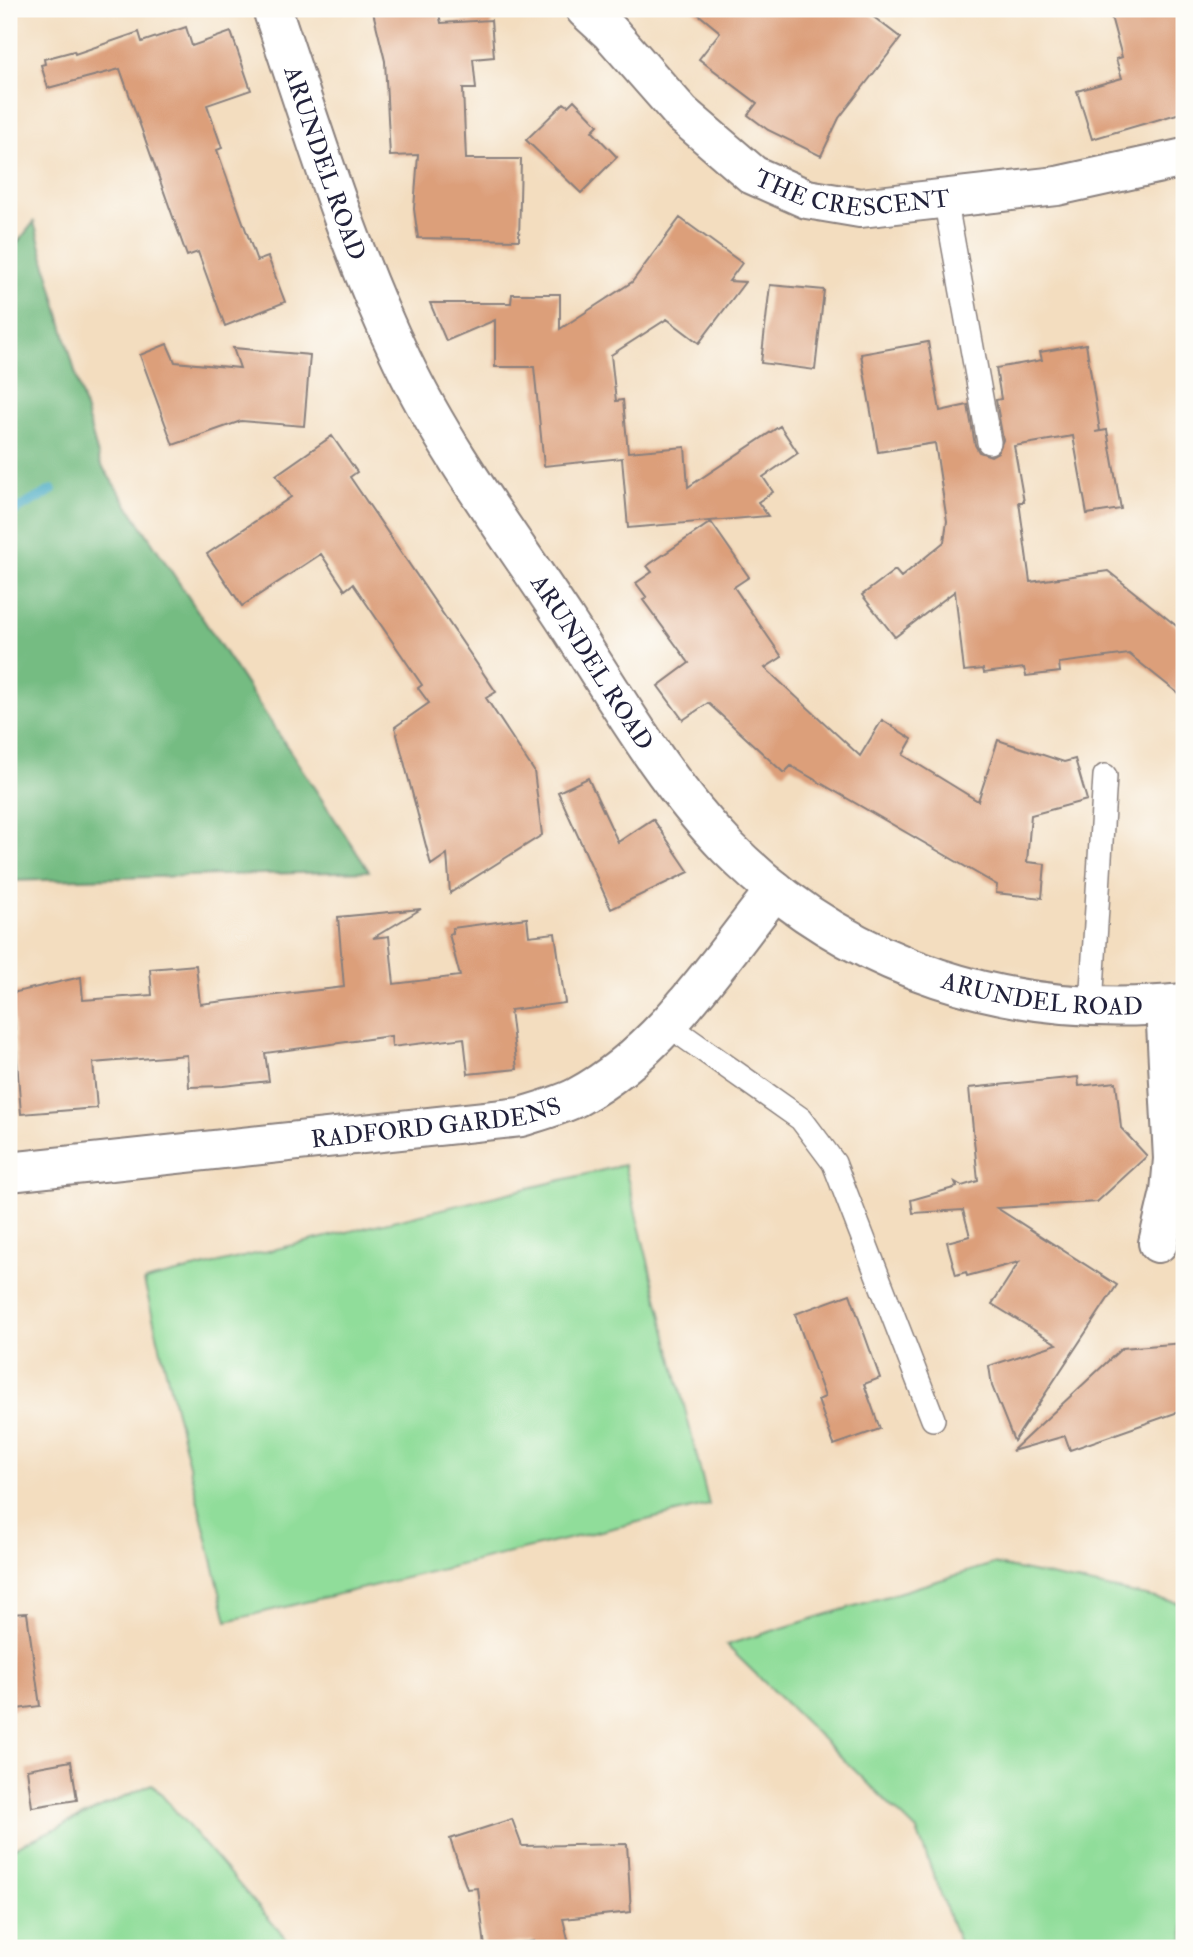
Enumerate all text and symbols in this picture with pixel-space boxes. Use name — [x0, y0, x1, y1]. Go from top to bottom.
street label: ARUNDEL ROAD — [276, 61, 372, 265]
street label: THE CRESCENT — [750, 163, 952, 224]
street label: ARUNDEL ROAD — [523, 568, 660, 756]
street label: ARUNDEL ROAD — [937, 965, 1143, 1023]
street label: RADFORD GARDENS — [310, 1090, 565, 1155]

